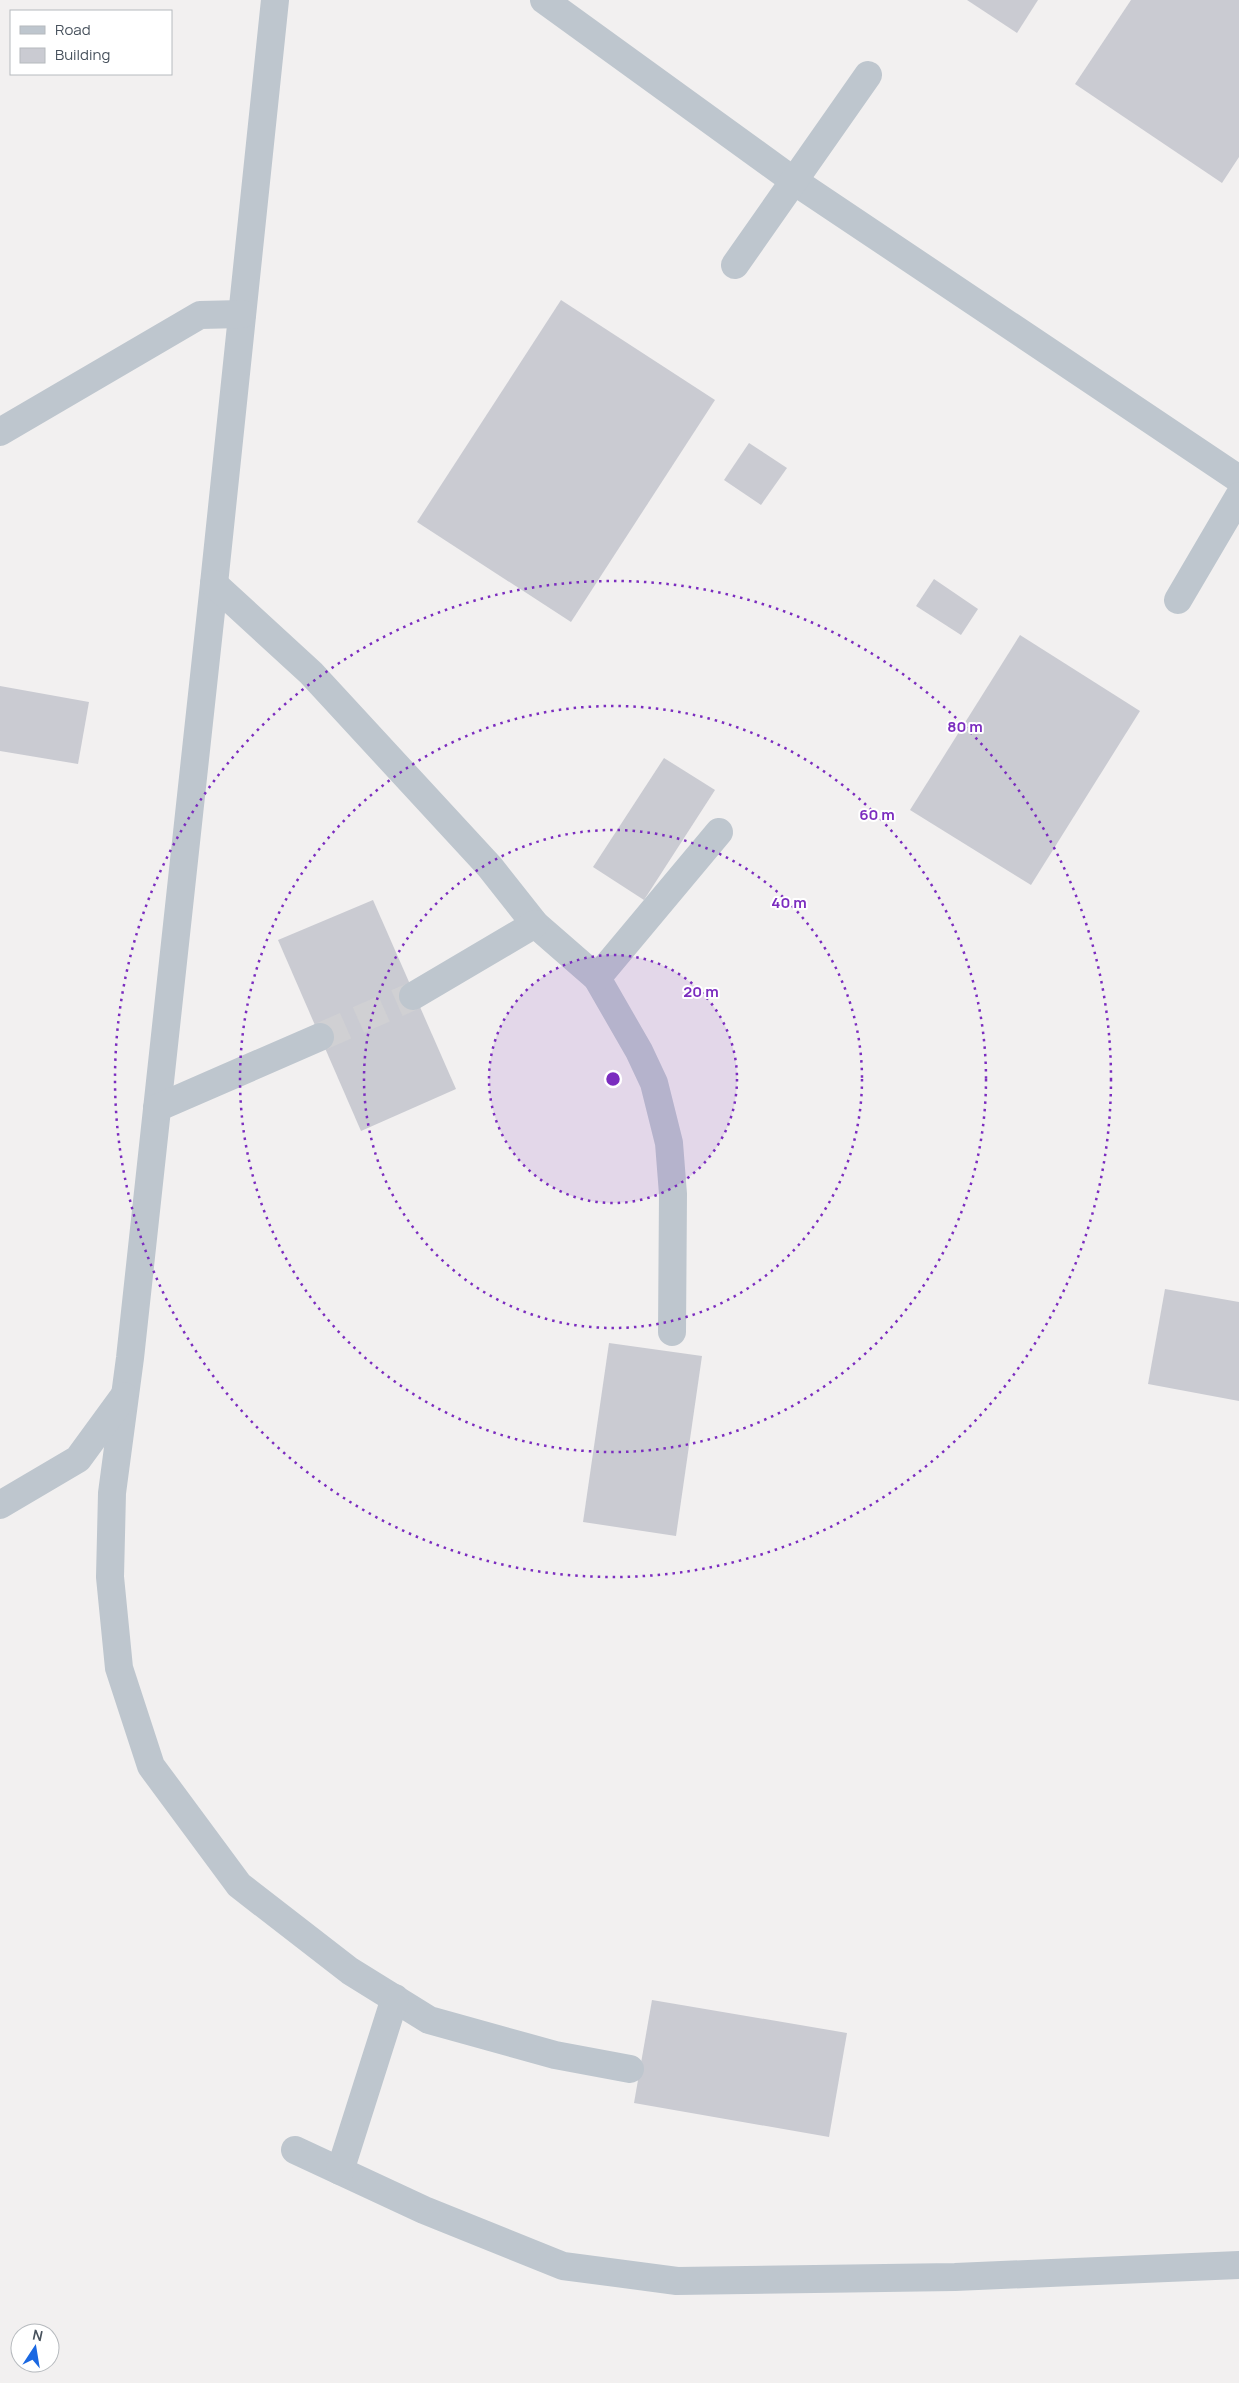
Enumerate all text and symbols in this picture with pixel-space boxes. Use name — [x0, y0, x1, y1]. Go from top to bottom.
legend — [10, 10, 172, 75]
text: Road — [55, 19, 91, 40]
text: Building — [55, 44, 110, 65]
text: 80 m — [947, 716, 983, 737]
text: 60 m — [859, 804, 895, 825]
text: 40 m — [771, 892, 807, 913]
text: 20 m — [683, 981, 719, 1002]
centre of rings — [604, 1070, 622, 1088]
north arrow — [10, 2323, 60, 2373]
text: N — [31, 2324, 45, 2345]

